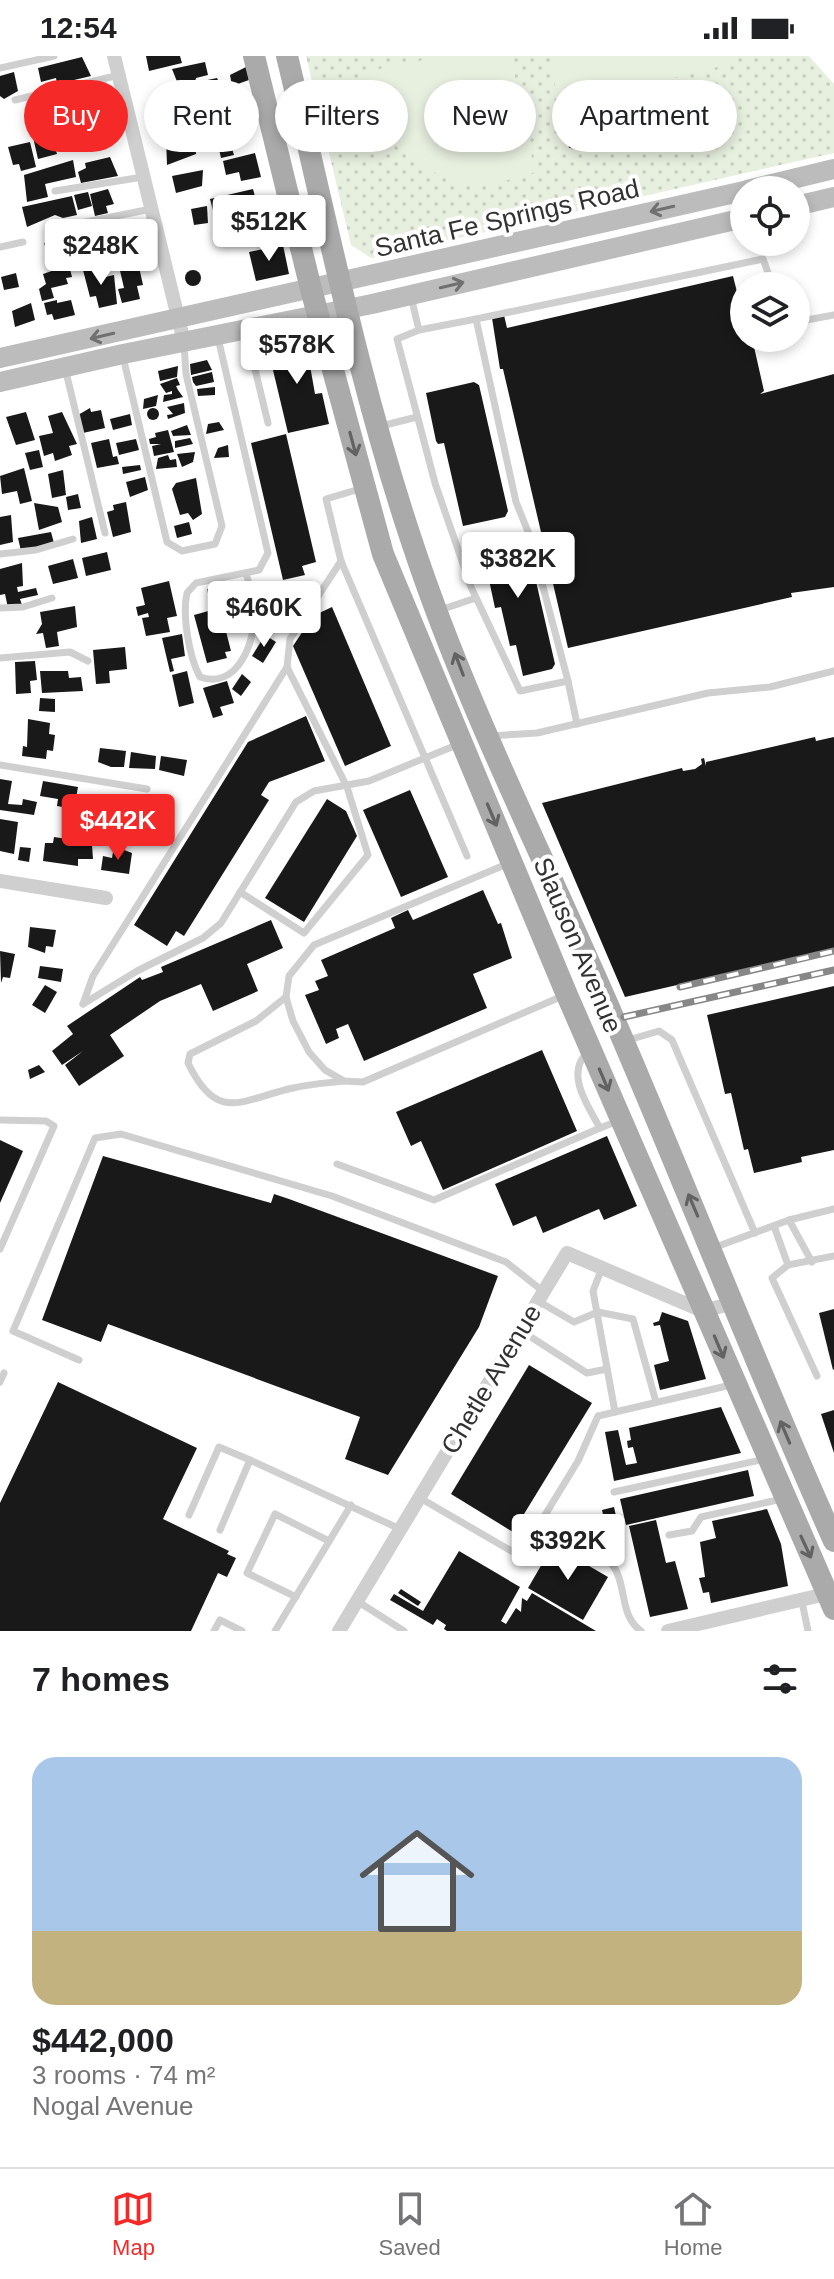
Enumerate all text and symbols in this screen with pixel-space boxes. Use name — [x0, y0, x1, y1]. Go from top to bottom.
text: 12:54 — [40, 11, 117, 44]
chip: Buy — [24, 80, 128, 152]
chip: Rent — [144, 80, 259, 152]
chip: Filters — [275, 80, 408, 152]
chip: New — [424, 80, 536, 152]
chip: Apartment — [552, 80, 737, 152]
street label: Santa Fe Springs Road — [372, 173, 642, 263]
map controls — [730, 176, 810, 352]
button: locate — [730, 176, 810, 256]
pin: $512K — [213, 195, 325, 263]
one-way arrow — [650, 202, 676, 217]
text: $512K — [231, 206, 307, 236]
pin: $248K — [45, 219, 157, 287]
text: $248K — [63, 230, 139, 260]
button: layers — [730, 272, 810, 352]
one-way arrow — [438, 277, 464, 292]
pin: $578K — [241, 318, 353, 386]
one-way arrow — [90, 329, 115, 344]
text: $578K — [259, 329, 335, 359]
one-way arrow — [347, 430, 362, 456]
pin: $382K — [462, 532, 574, 600]
text: $382K — [480, 543, 556, 573]
pin: $460K — [208, 581, 320, 649]
text: $460K — [226, 592, 302, 622]
one-way arrow — [451, 652, 465, 677]
pin: $442K — [62, 794, 174, 862]
one-way arrow — [485, 802, 500, 826]
text: $442K — [80, 805, 156, 835]
street label: Slauson Avenue — [528, 853, 628, 1037]
one-way arrow — [598, 1067, 613, 1092]
one-way arrow — [684, 1193, 699, 1218]
street label: Chetle Avenue — [435, 1299, 547, 1459]
one-way arrow — [712, 1334, 727, 1359]
one-way arrow — [776, 1420, 791, 1445]
pin: $392K — [512, 1514, 624, 1582]
text: $392K — [530, 1525, 606, 1555]
one-way arrow — [799, 1535, 814, 1559]
icon: filters — [758, 1657, 802, 1701]
text: 7 homes — [32, 1660, 170, 1698]
icon: home — [345, 1809, 489, 1953]
text: $442,000 — [32, 2021, 174, 2059]
text: 3 rooms · 74 m² — [32, 2060, 216, 2090]
text: Nogal Avenue — [32, 2091, 193, 2121]
tab: Map — [111, 2187, 155, 2261]
tab: Saved — [378, 2187, 441, 2261]
tab: Home — [664, 2187, 723, 2261]

